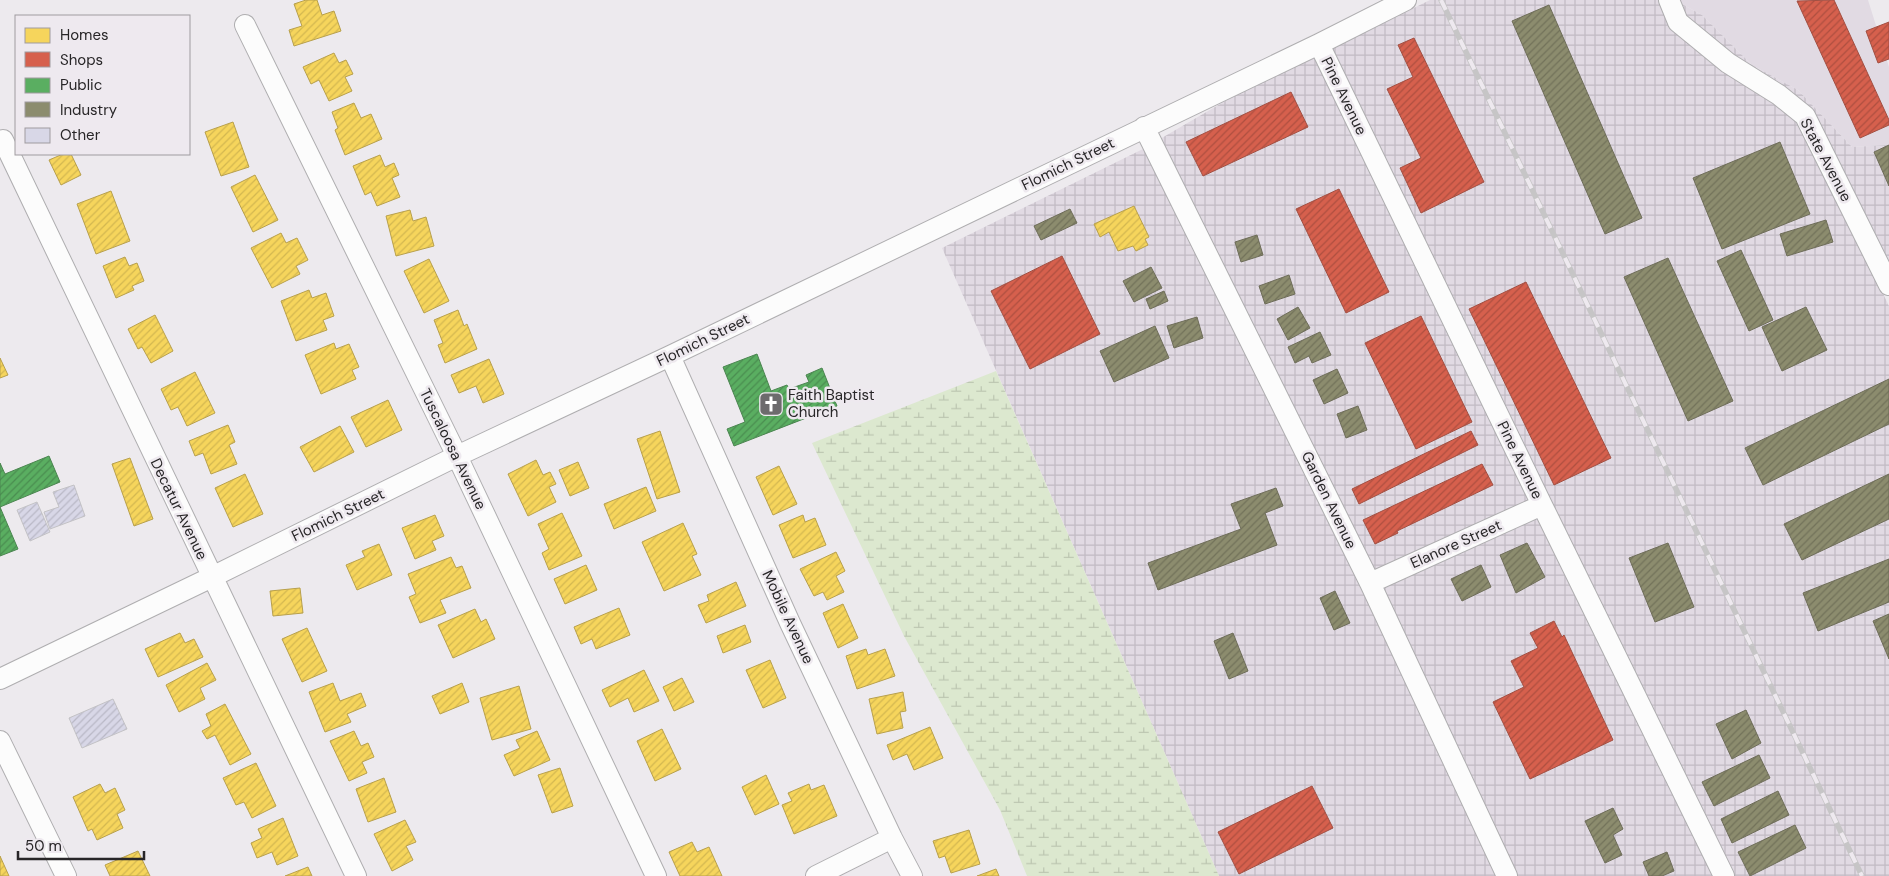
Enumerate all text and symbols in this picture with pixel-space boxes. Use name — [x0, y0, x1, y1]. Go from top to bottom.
legend — [15, 15, 190, 155]
text: Homes — [60, 25, 109, 45]
text: Shops — [60, 50, 103, 70]
street label: Pine Avenue — [1317, 54, 1371, 138]
text: Public — [60, 75, 102, 95]
text: Industry — [60, 100, 118, 120]
street label: State Avenue — [1796, 115, 1856, 205]
text: Other — [60, 125, 101, 145]
street label: Flomich Street — [1018, 133, 1118, 195]
street label: Flomich Street — [653, 309, 753, 371]
street label: Tuscaloosa Avenue — [415, 385, 491, 513]
place label: Faith Baptist Church — [788, 385, 875, 422]
church icon: Faith Baptist Church — [758, 391, 784, 417]
street label: Pine Avenue — [1493, 418, 1547, 502]
street label: Garden Avenue — [1297, 448, 1361, 552]
street label: Decatur Avenue — [146, 455, 212, 563]
street label: Flomich Street — [288, 484, 388, 546]
street label: Elanore Street — [1407, 515, 1505, 573]
street label: Mobile Avenue — [758, 567, 818, 667]
scale bar — [18, 828, 144, 860]
text: 50 m — [25, 836, 62, 856]

